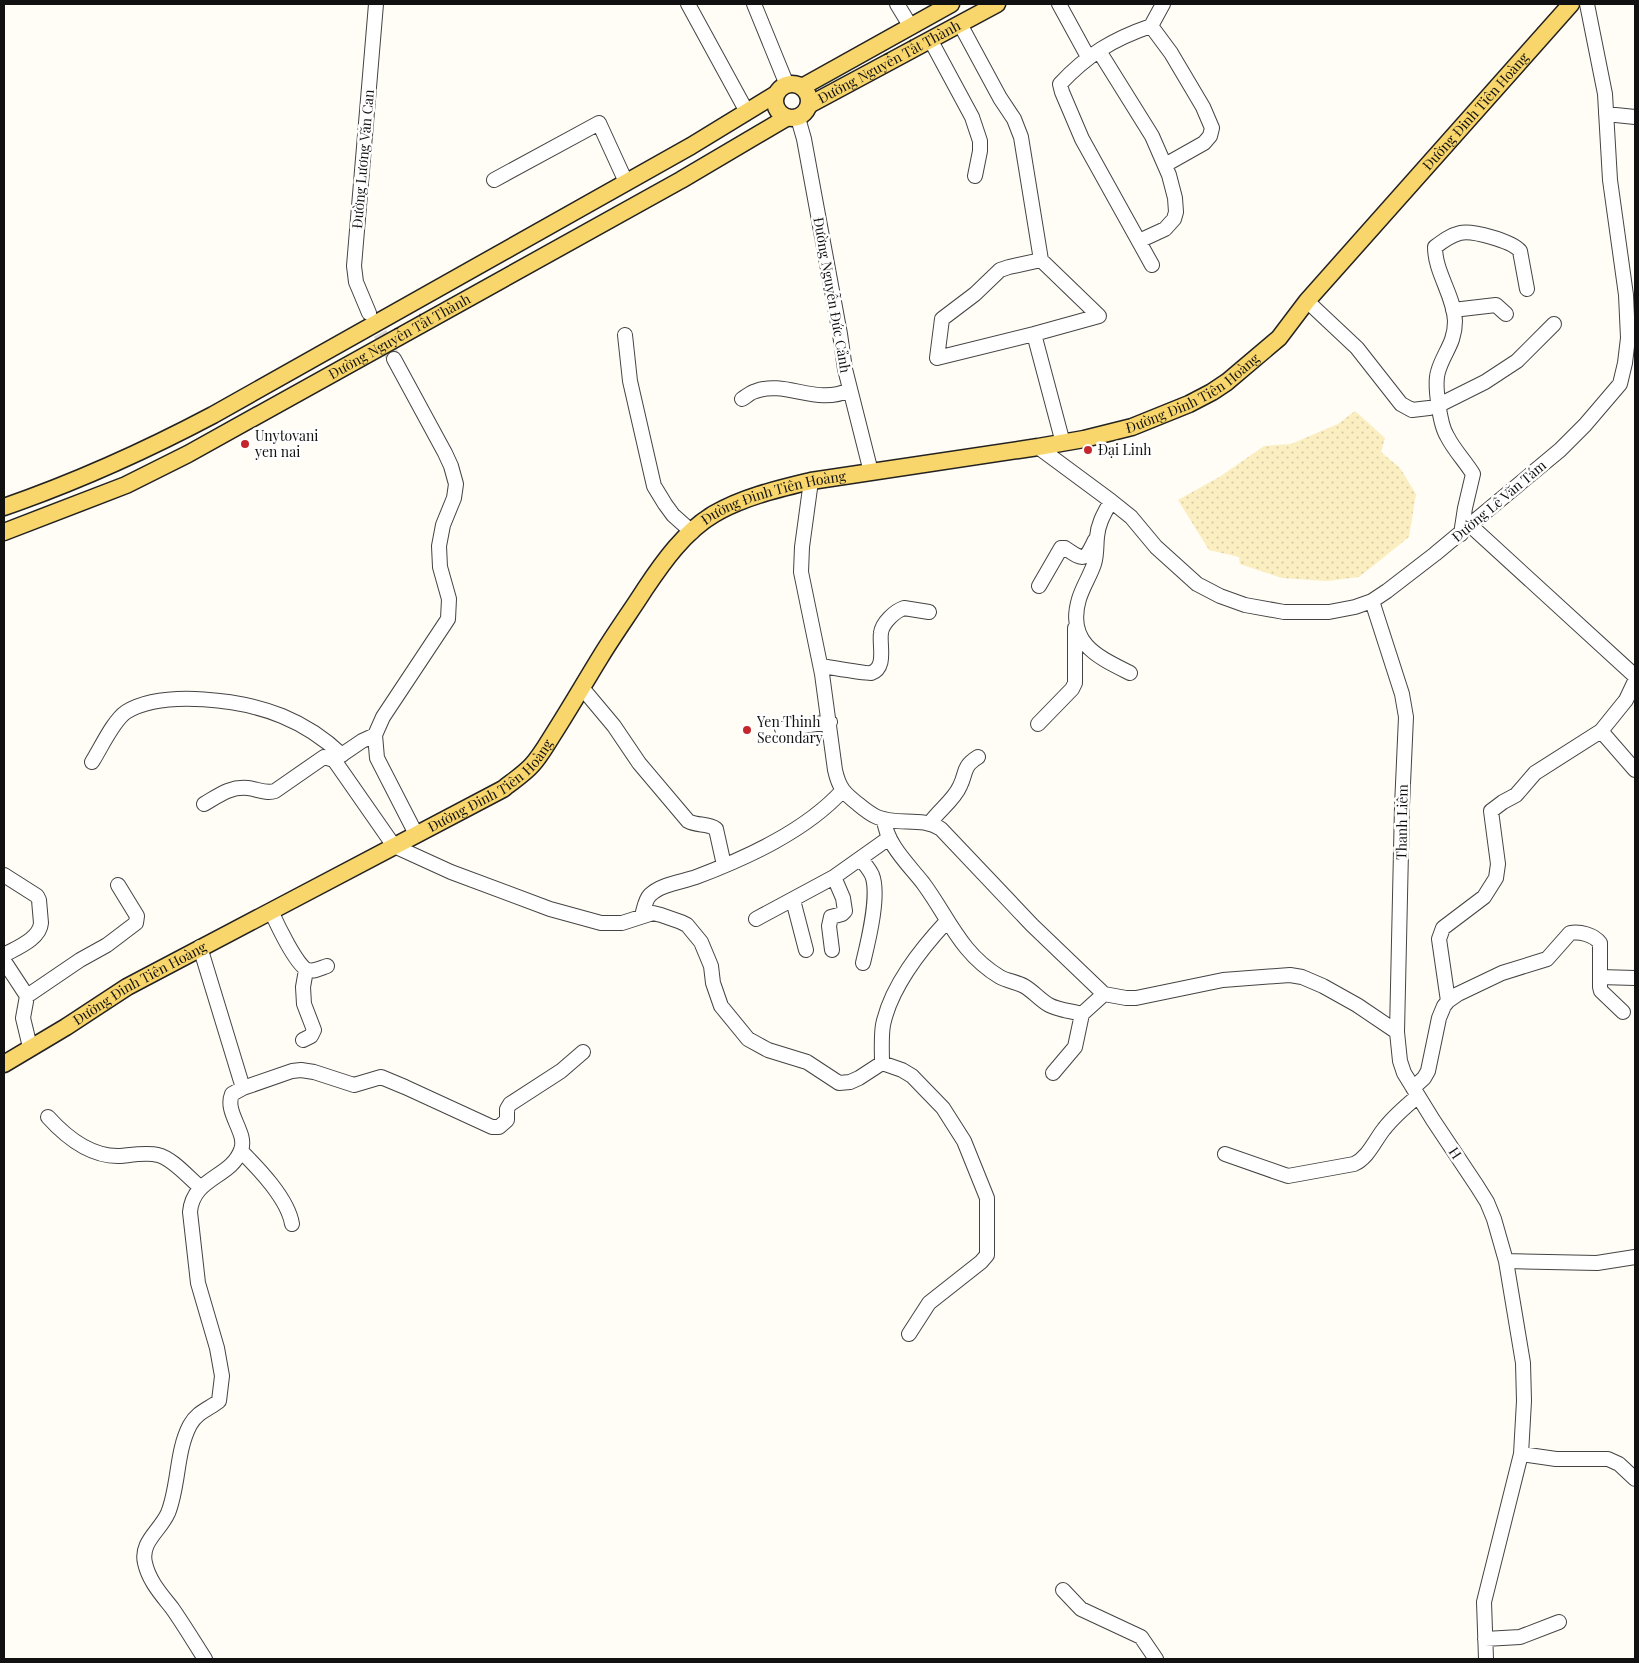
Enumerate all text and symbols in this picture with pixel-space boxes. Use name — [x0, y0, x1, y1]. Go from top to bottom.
street label: Đường Nguyễn Tất Thành — [814, 15, 964, 108]
street label: Đường Đinh Tiên Hoàng — [1418, 48, 1533, 174]
street label: Đường Lương Văn Can — [347, 88, 378, 229]
street label: Đường Nguyễn Đức Cảnh — [809, 215, 857, 375]
street label: Đường Nguyễn Tất Thành — [325, 289, 474, 383]
street label: Đường Đinh Tiên Hoàng — [1124, 348, 1264, 437]
place label: Unytovani yen nai — [254, 426, 318, 461]
marker: Unytovani yen nai — [239, 438, 251, 450]
place label: Đại Linh — [1098, 440, 1152, 459]
marker: Đại Linh — [1082, 444, 1094, 456]
street label: Đường Lê Văn Tám — [1447, 455, 1550, 546]
street label: Đường Đinh Tiên Hoàng — [697, 466, 848, 529]
place label: Yen Thinh Secondary — [756, 712, 823, 747]
marker: Yen Thinh Secondary — [741, 724, 753, 736]
street label: Đường Đinh Tiên Hoàng — [424, 735, 557, 836]
street label: Thanh Liêm — [1391, 783, 1412, 860]
street label: Đường Đinh Tiên Hoàng — [69, 937, 210, 1029]
street label: H — [1445, 1143, 1466, 1163]

